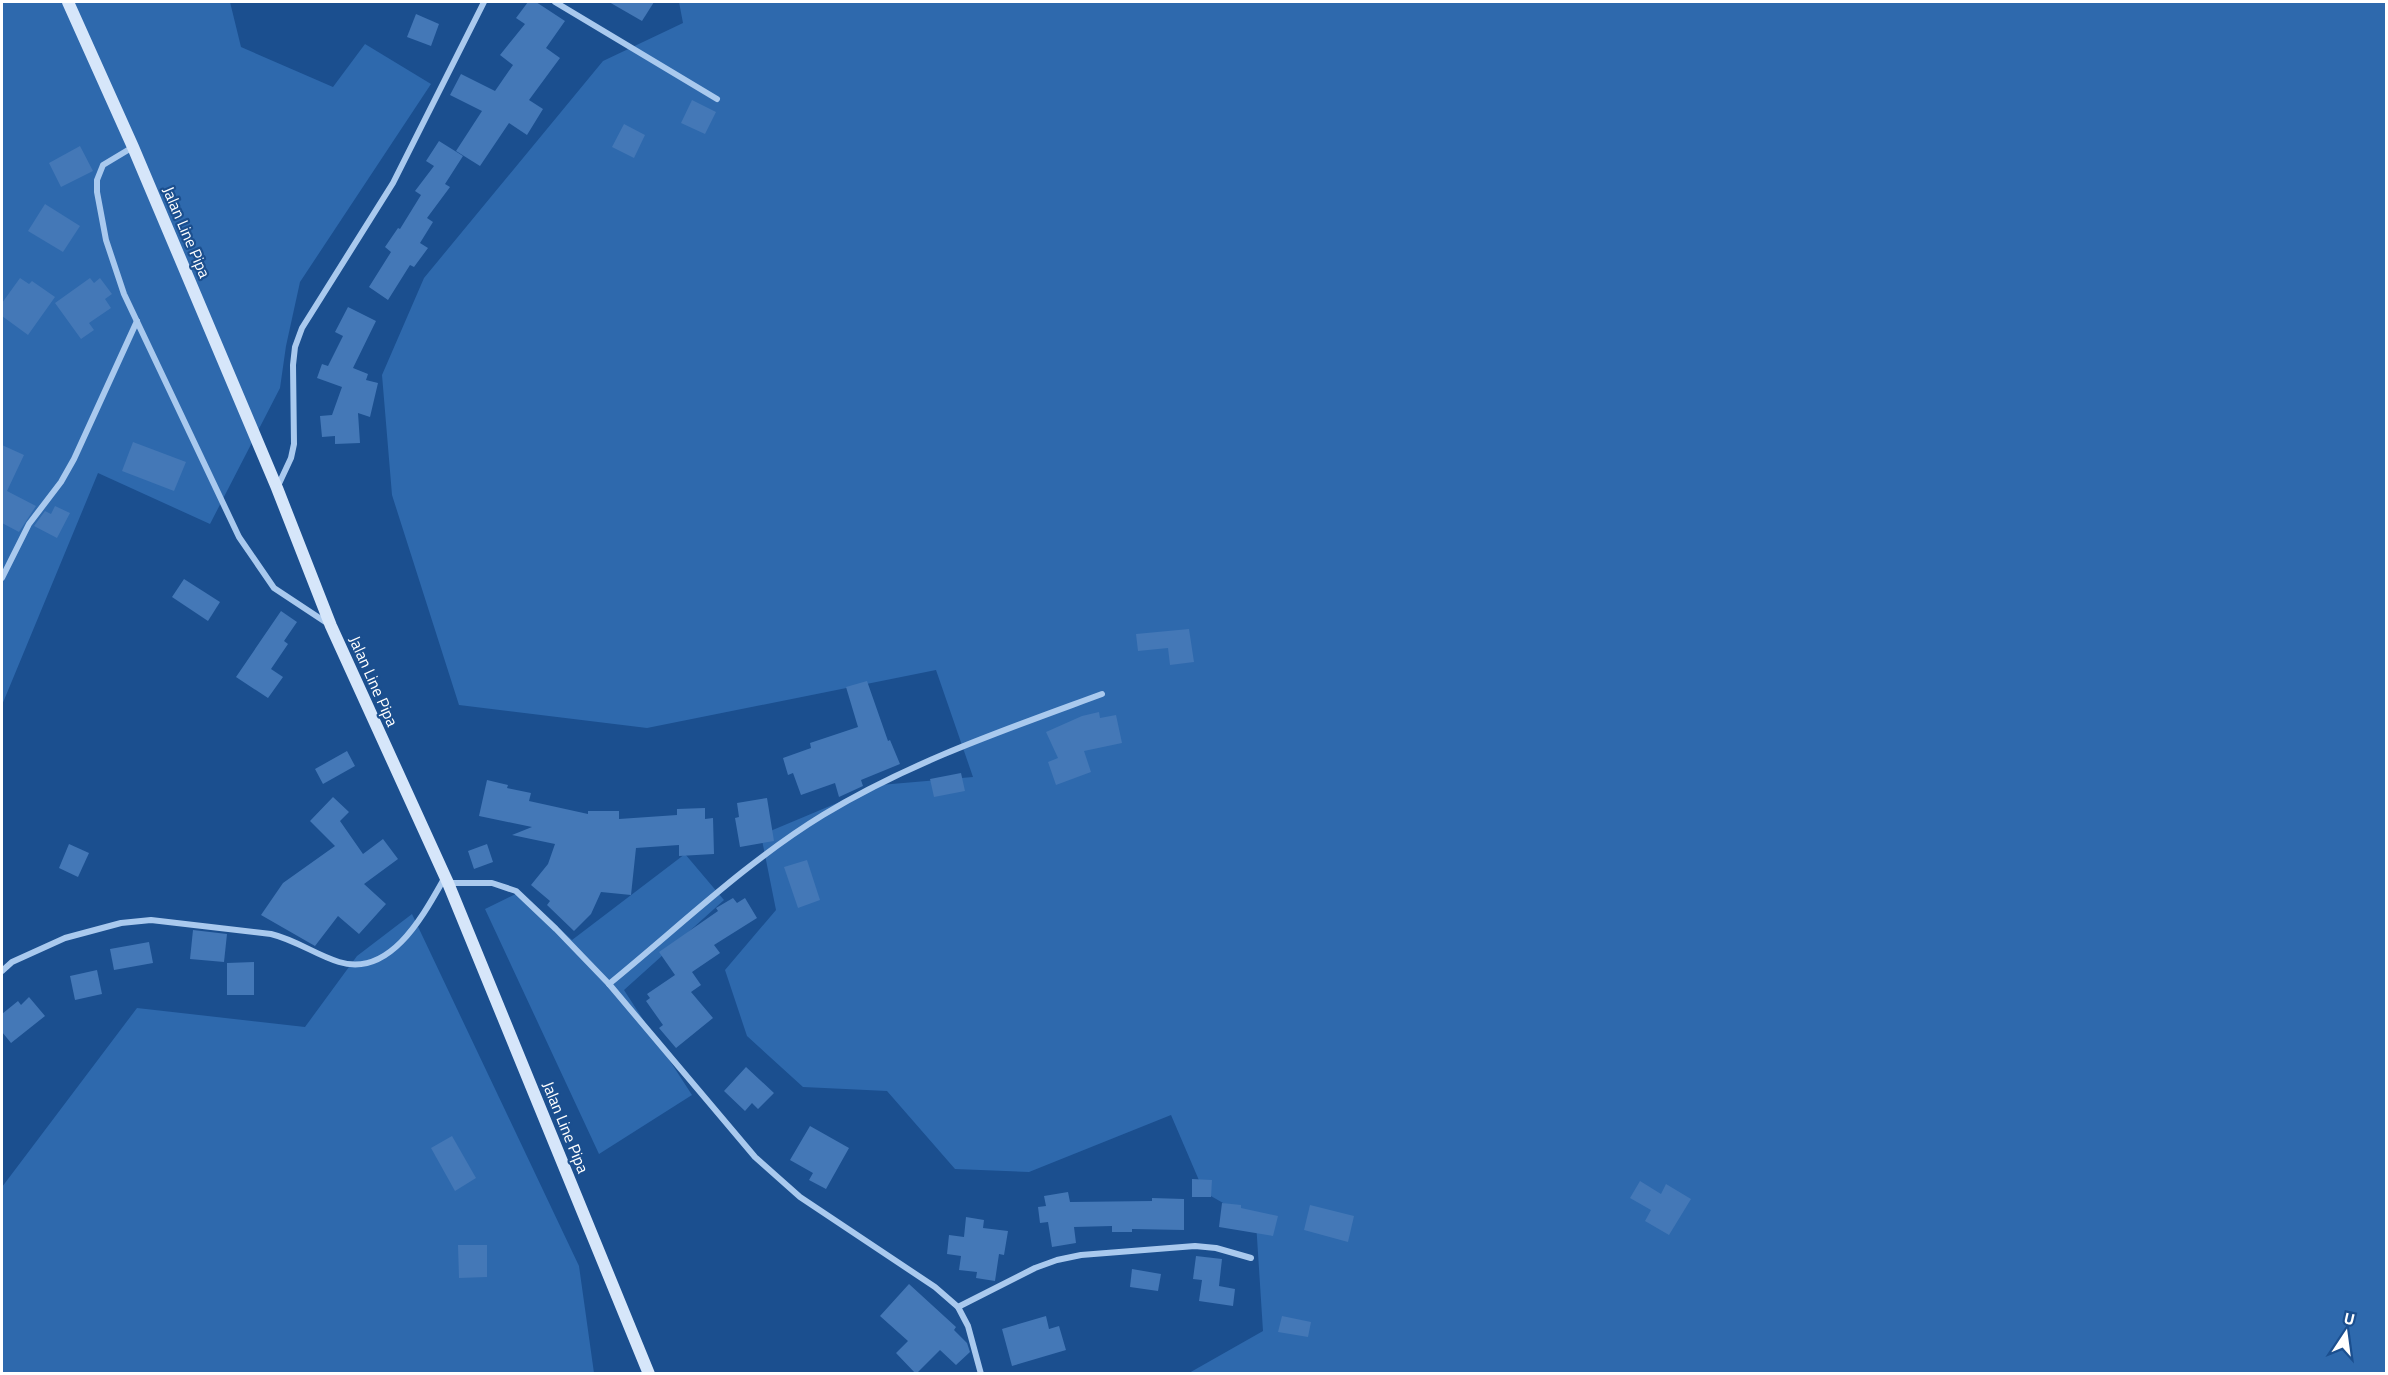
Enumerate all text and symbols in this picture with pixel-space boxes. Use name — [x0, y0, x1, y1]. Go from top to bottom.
street label: Jalan Line Pipa — [157, 183, 217, 281]
street label: Jalan Line Pipa — [343, 632, 405, 730]
street label: Jalan Line Pipa — [537, 1077, 595, 1177]
north arrow — [2316, 1303, 2376, 1363]
text: U — [2342, 1306, 2357, 1331]

